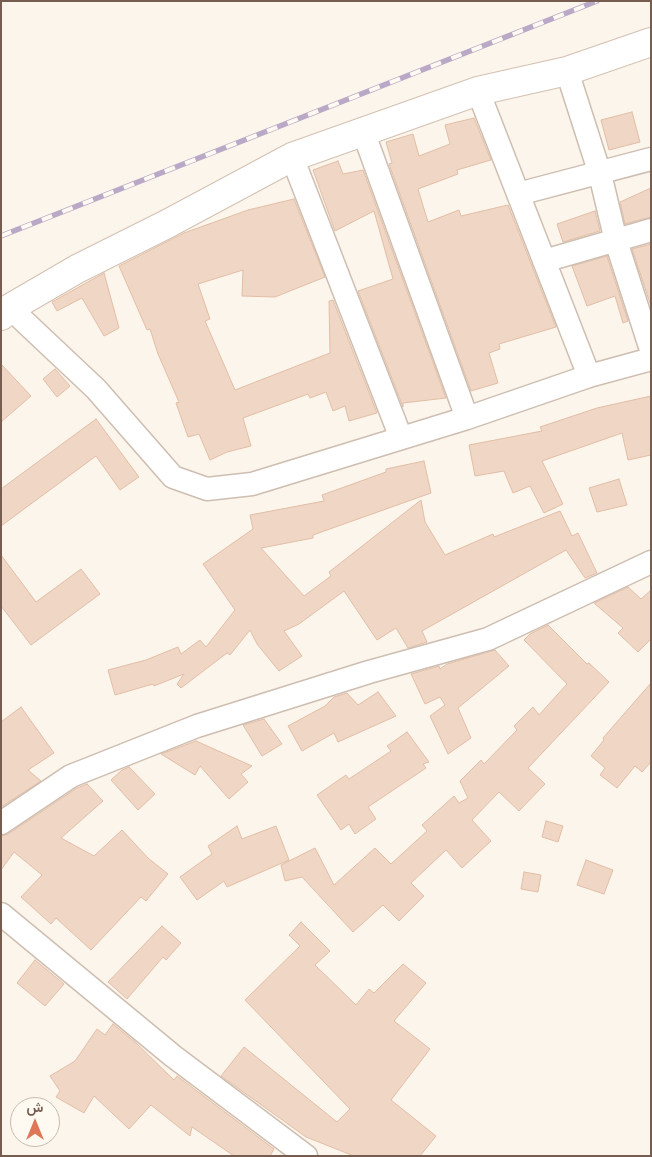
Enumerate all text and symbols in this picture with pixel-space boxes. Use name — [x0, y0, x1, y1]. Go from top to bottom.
north arrow — [10, 1097, 60, 1147]
text: ش — [27, 1099, 43, 1116]

